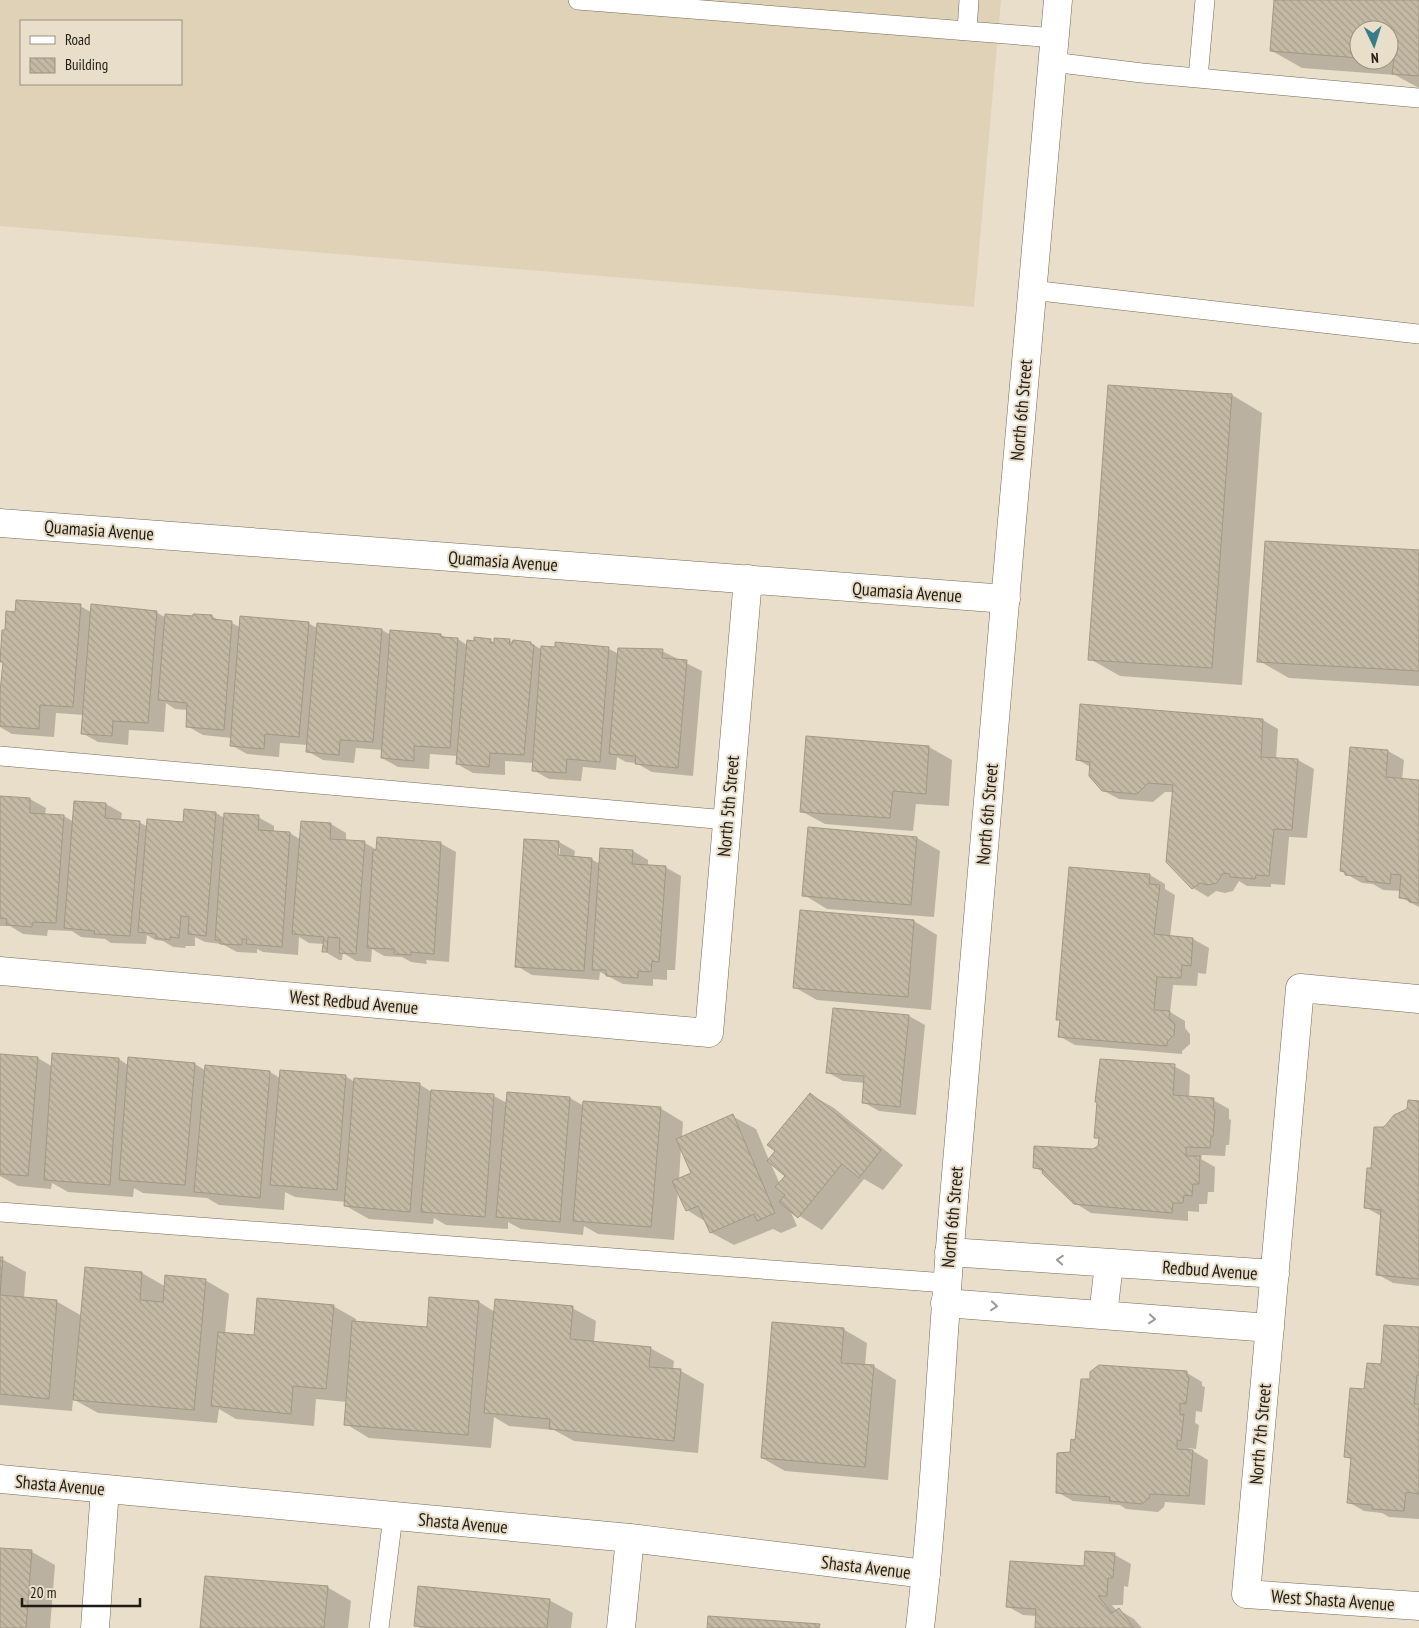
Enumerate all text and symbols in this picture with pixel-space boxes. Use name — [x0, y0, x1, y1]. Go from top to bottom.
legend — [20, 20, 182, 85]
north arrow — [1349, 20, 1399, 70]
text: Road — [65, 30, 91, 49]
text: N — [1371, 49, 1379, 67]
text: Building — [65, 55, 108, 74]
street label: North 6th Street — [1005, 358, 1037, 462]
street label: Quamasia Avenue — [43, 515, 155, 545]
street label: Quamasia Avenue — [447, 546, 559, 576]
street label: Quamasia Avenue — [851, 577, 963, 607]
street label: North 5th Street — [712, 754, 744, 858]
street label: North 6th Street — [971, 762, 1003, 866]
street label: West Redbud Avenue — [289, 985, 419, 1019]
street label: North 6th Street — [936, 1165, 968, 1269]
one-way arrow — [1056, 1255, 1064, 1266]
street label: Redbud Avenue — [1162, 1255, 1258, 1285]
one-way arrow — [990, 1301, 998, 1312]
one-way arrow — [1148, 1313, 1156, 1324]
street label: North 7th Street — [1244, 1382, 1276, 1486]
street label: Shasta Avenue — [14, 1470, 106, 1500]
street label: Shasta Avenue — [417, 1508, 509, 1538]
street label: Shasta Avenue — [820, 1550, 912, 1584]
scale bar — [22, 1576, 140, 1608]
text: 20 m — [30, 1583, 56, 1602]
street label: West Shasta Avenue — [1271, 1584, 1395, 1616]

